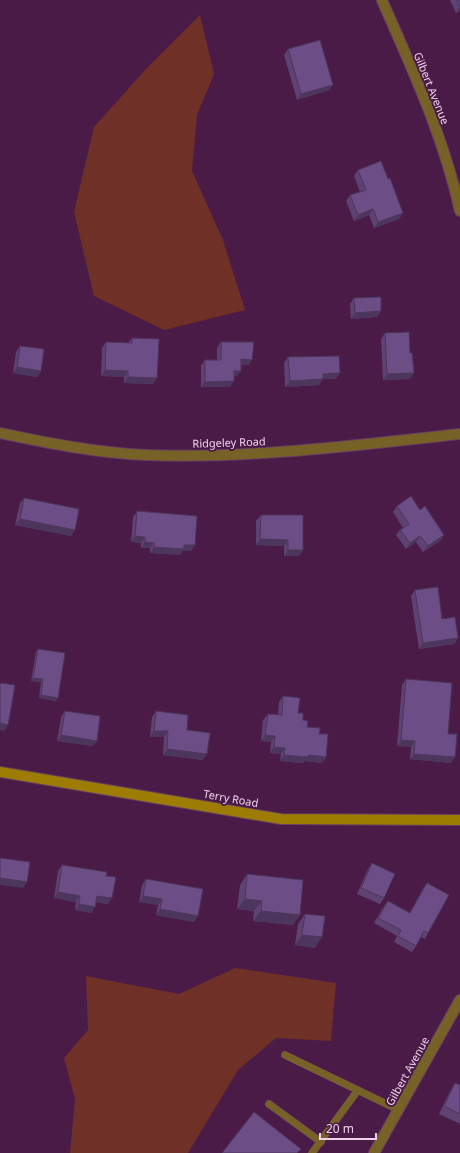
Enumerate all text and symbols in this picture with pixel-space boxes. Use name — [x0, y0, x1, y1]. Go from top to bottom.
street label: Gilbert Avenue — [411, 50, 453, 126]
street label: Ridgeley Road — [192, 433, 266, 451]
street label: Terry Road — [202, 786, 260, 810]
street label: Gilbert Avenue — [382, 1034, 432, 1108]
scale bar — [320, 1115, 376, 1141]
text: 20 m — [326, 1120, 354, 1137]

